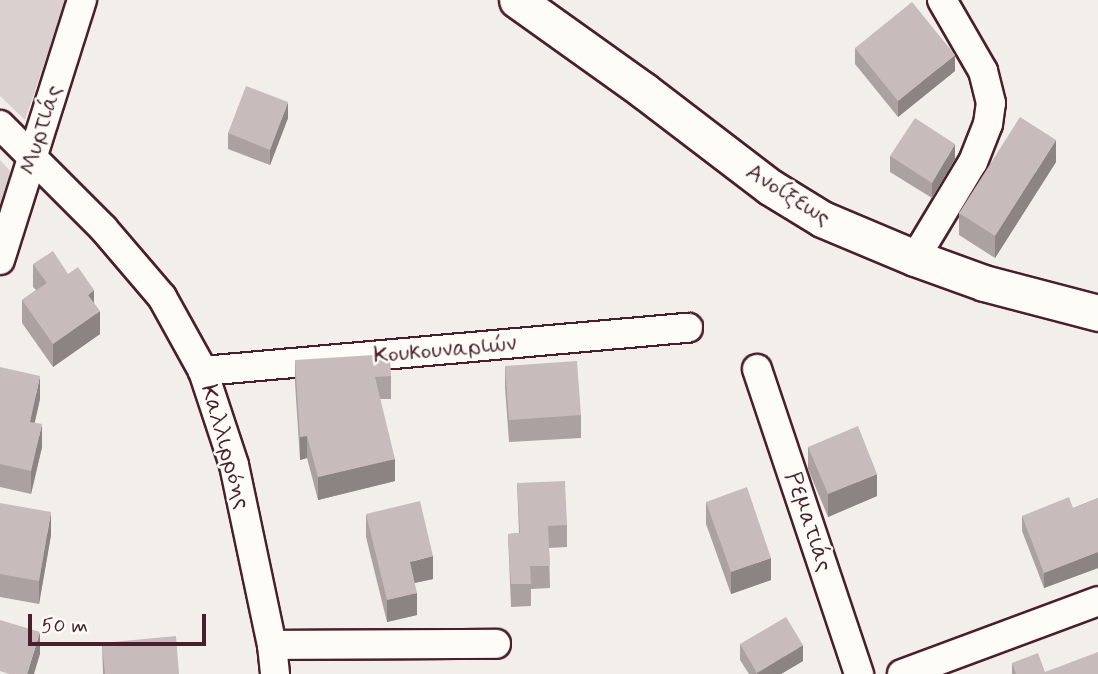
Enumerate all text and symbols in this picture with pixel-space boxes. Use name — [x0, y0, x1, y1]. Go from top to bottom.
street label: Μυρτιάς — [14, 81, 68, 179]
street label: Ανοίξεως — [740, 158, 836, 232]
street label: Κουκουναριών — [372, 329, 518, 371]
street label: Καλλιρρόης — [193, 381, 257, 513]
street label: Ρεματιάς — [778, 469, 838, 575]
scale bar — [32, 600, 210, 644]
text: 50 m — [41, 612, 88, 640]

